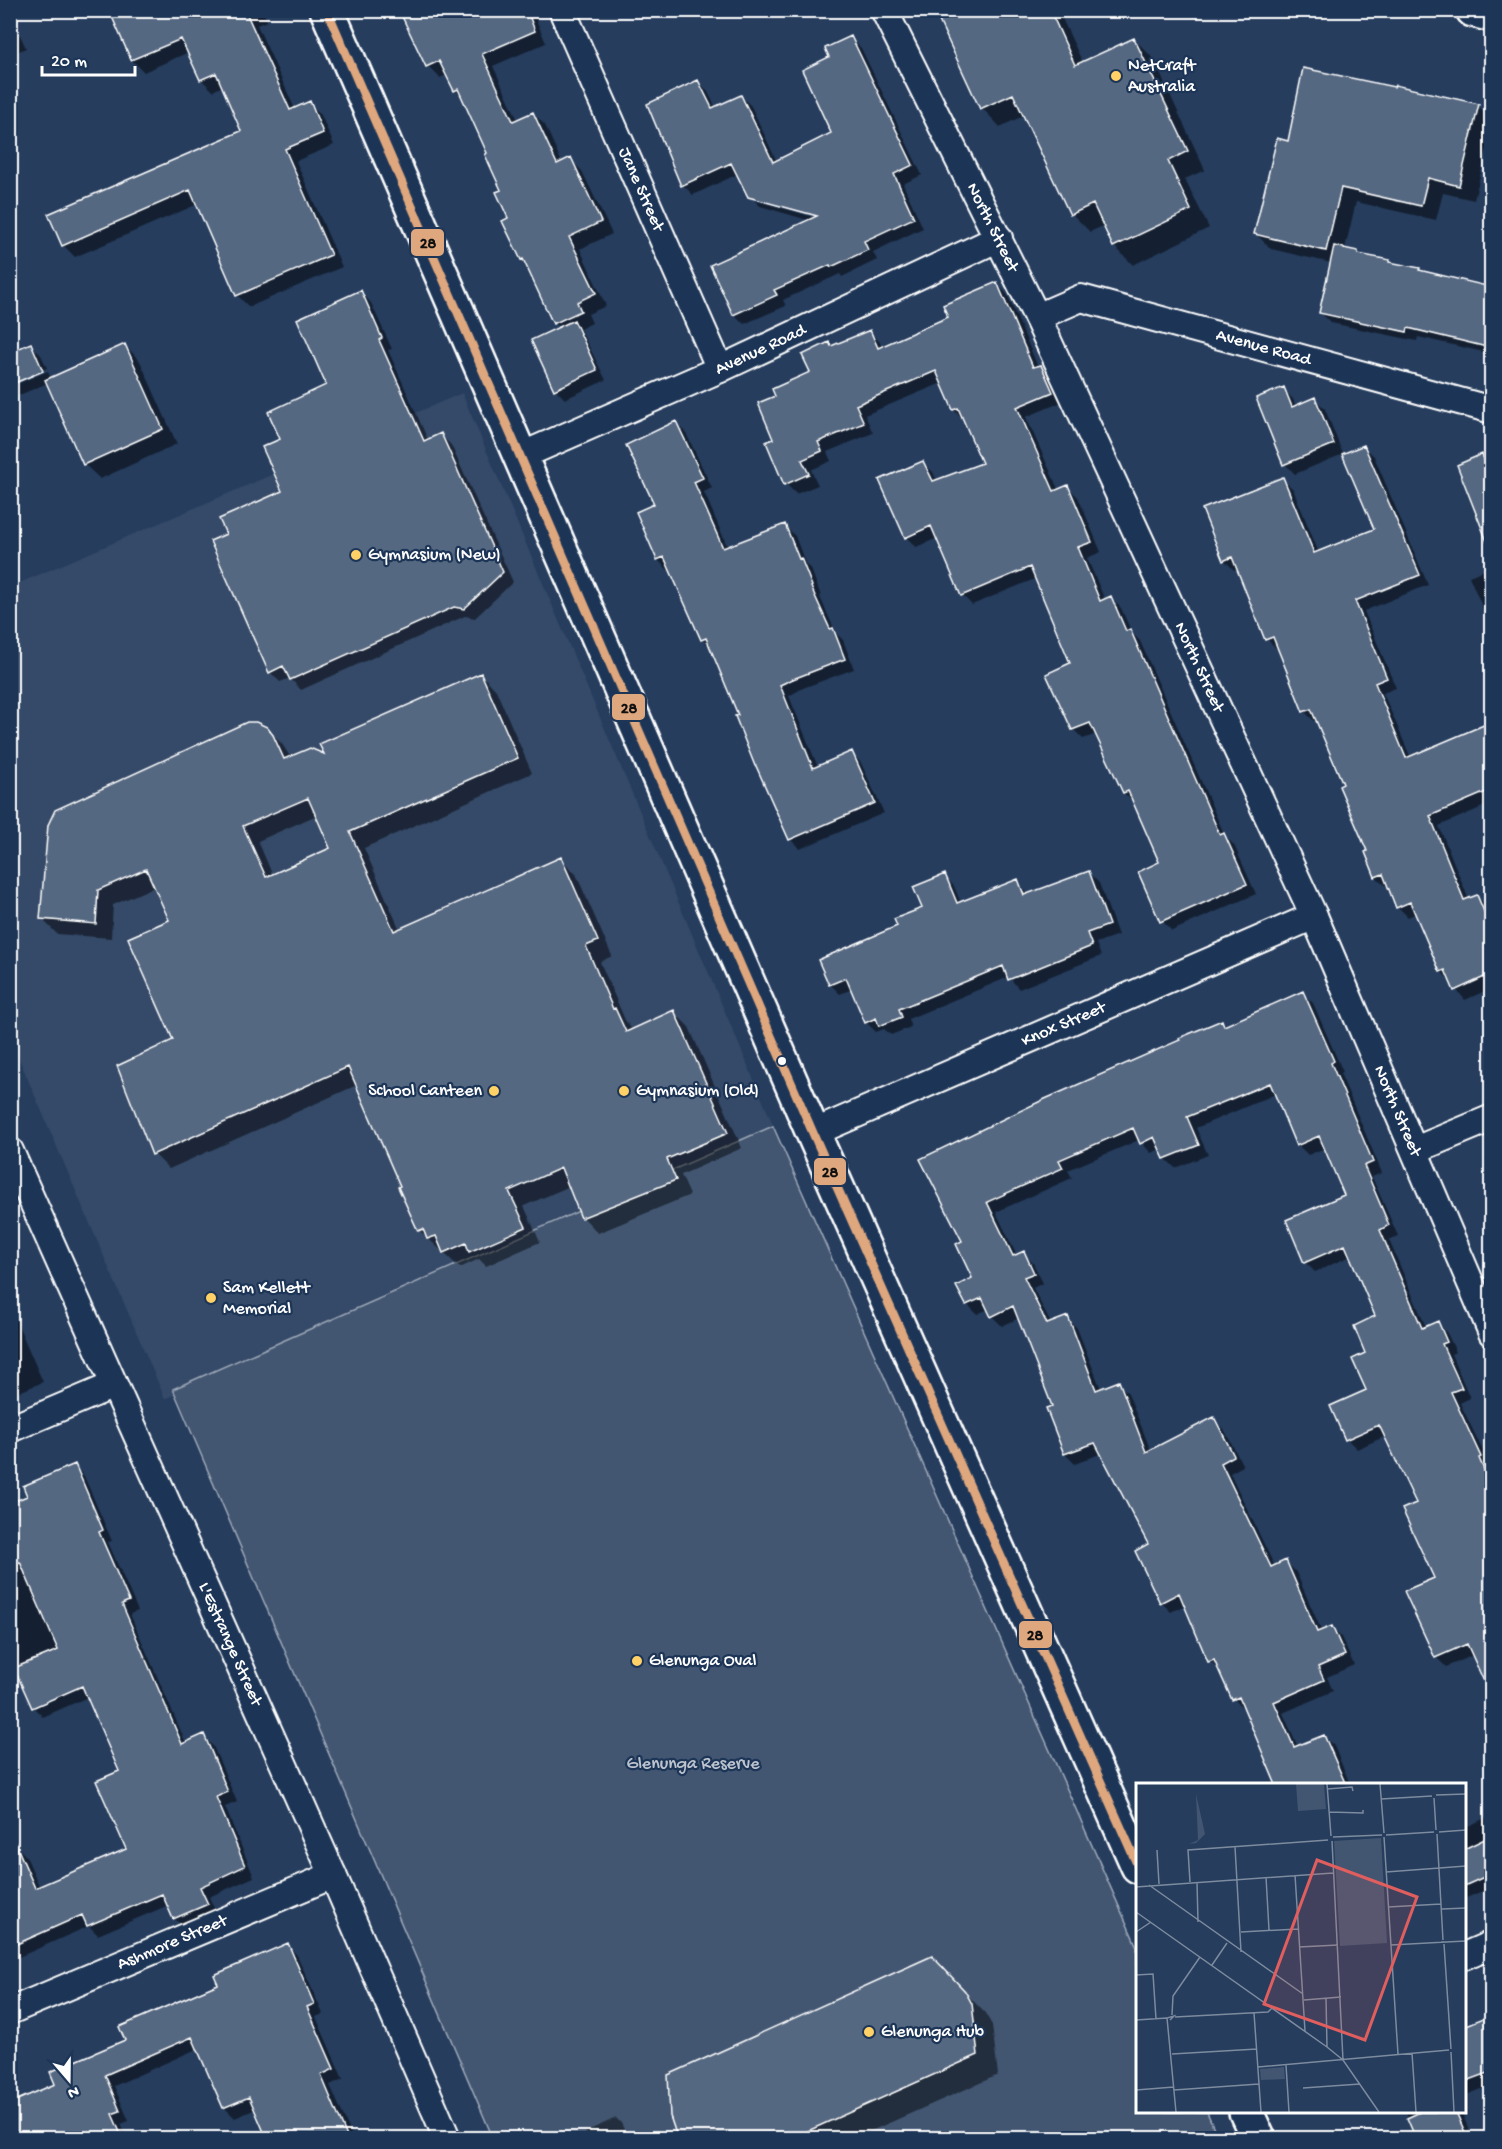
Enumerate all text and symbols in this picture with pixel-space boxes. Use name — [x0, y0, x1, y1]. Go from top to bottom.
scale bar — [42, 39, 135, 77]
text: 20 m — [51, 52, 87, 73]
place label: NetCraft Australia — [1128, 56, 1197, 98]
marker: NetCraft Australia — [1109, 69, 1123, 83]
street label: Jane Street — [613, 144, 669, 236]
street label: North Street — [961, 179, 1024, 277]
line badge: 28 — [410, 228, 445, 257]
text: 28 — [420, 236, 437, 255]
street label: Avenue Road — [712, 319, 811, 380]
street label: Avenue Road — [1213, 325, 1315, 371]
place label: Gymnasium (New) — [368, 545, 501, 566]
marker: Gymnasium (New) — [349, 548, 363, 562]
street label: North Street — [1169, 619, 1230, 717]
line badge: 28 — [611, 693, 646, 721]
text: 28 — [621, 701, 638, 720]
street label: Knox Street — [1018, 996, 1110, 1052]
unlabelled marker — [776, 1055, 788, 1067]
street label: North Street — [1369, 1062, 1427, 1161]
place label: School Canteen — [368, 1081, 482, 1102]
place label: Gymnasium (Old) — [636, 1081, 759, 1102]
marker: School Canteen — [487, 1084, 501, 1098]
marker: Gymnasium (Old) — [617, 1084, 631, 1098]
line badge: 28 — [813, 1157, 847, 1186]
text: 28 — [822, 1165, 839, 1184]
place label: Sam Kellett Memorial — [223, 1278, 311, 1320]
marker: Sam Kellett Memorial — [204, 1291, 218, 1305]
street label: L'Estrange Street — [193, 1579, 267, 1711]
line badge: 28 — [1018, 1620, 1053, 1649]
text: 28 — [1027, 1628, 1044, 1647]
place label: Glenunga Oval — [649, 1651, 756, 1672]
marker: Glenunga Oval — [630, 1654, 644, 1668]
park label: Glenunga Reserve — [627, 1754, 760, 1775]
inset map — [1136, 1783, 1466, 2113]
street label: Ashmore Street — [114, 1910, 232, 1975]
place label: Glenunga Hub — [881, 2022, 984, 2043]
marker: Glenunga Hub — [862, 2025, 876, 2039]
north arrow — [39, 2050, 99, 2110]
text: N — [64, 2080, 81, 2102]

